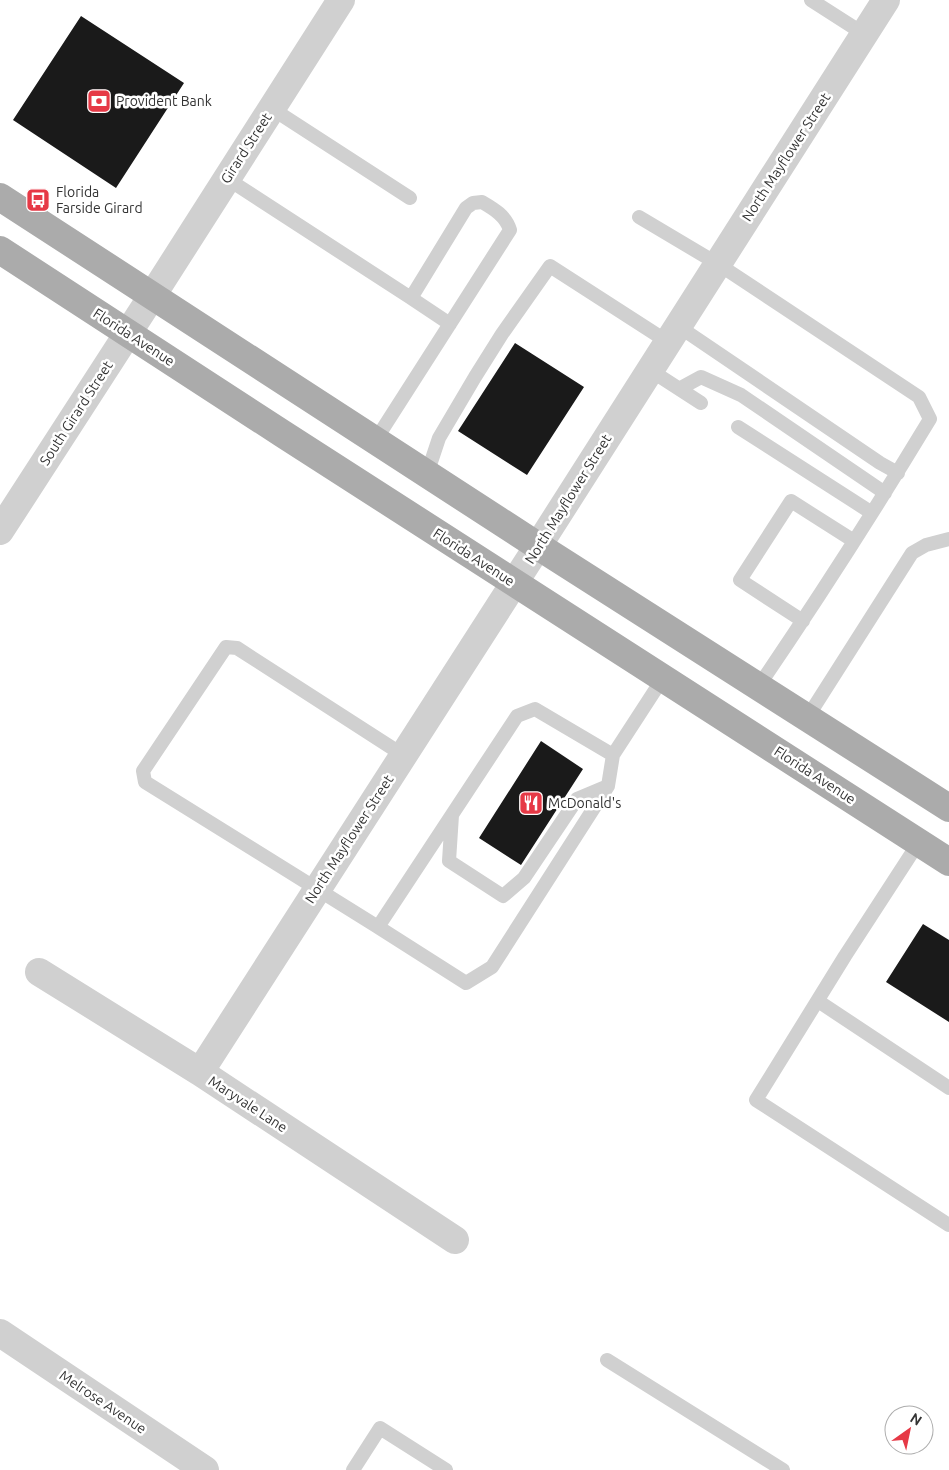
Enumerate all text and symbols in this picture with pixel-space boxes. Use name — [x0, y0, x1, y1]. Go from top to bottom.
bank icon: Provident Bank — [86, 88, 112, 114]
street label: North Mayflower Street — [739, 89, 834, 224]
place label: Provident Bank — [116, 93, 212, 109]
street label: Girard Street — [217, 109, 275, 186]
place label: Florida Farside Girard — [56, 184, 143, 216]
bus stop icon: Florida Farside Girard — [25, 187, 51, 213]
street label: Florida Avenue — [90, 305, 178, 369]
street label: South Girard Street — [36, 357, 116, 468]
street label: North Mayflower Street — [522, 431, 615, 567]
street label: Florida Avenue — [430, 525, 518, 589]
street label: Florida Avenue — [771, 743, 859, 807]
street label: North Mayflower Street — [302, 771, 397, 906]
restaurant icon: McDonald's — [518, 790, 544, 816]
place label: McDonald's — [548, 795, 621, 811]
street label: Maryvale Lane — [206, 1073, 290, 1135]
street label: Melrose Avenue — [57, 1367, 149, 1437]
north arrow — [884, 1405, 934, 1455]
text: N — [907, 1410, 925, 1429]

